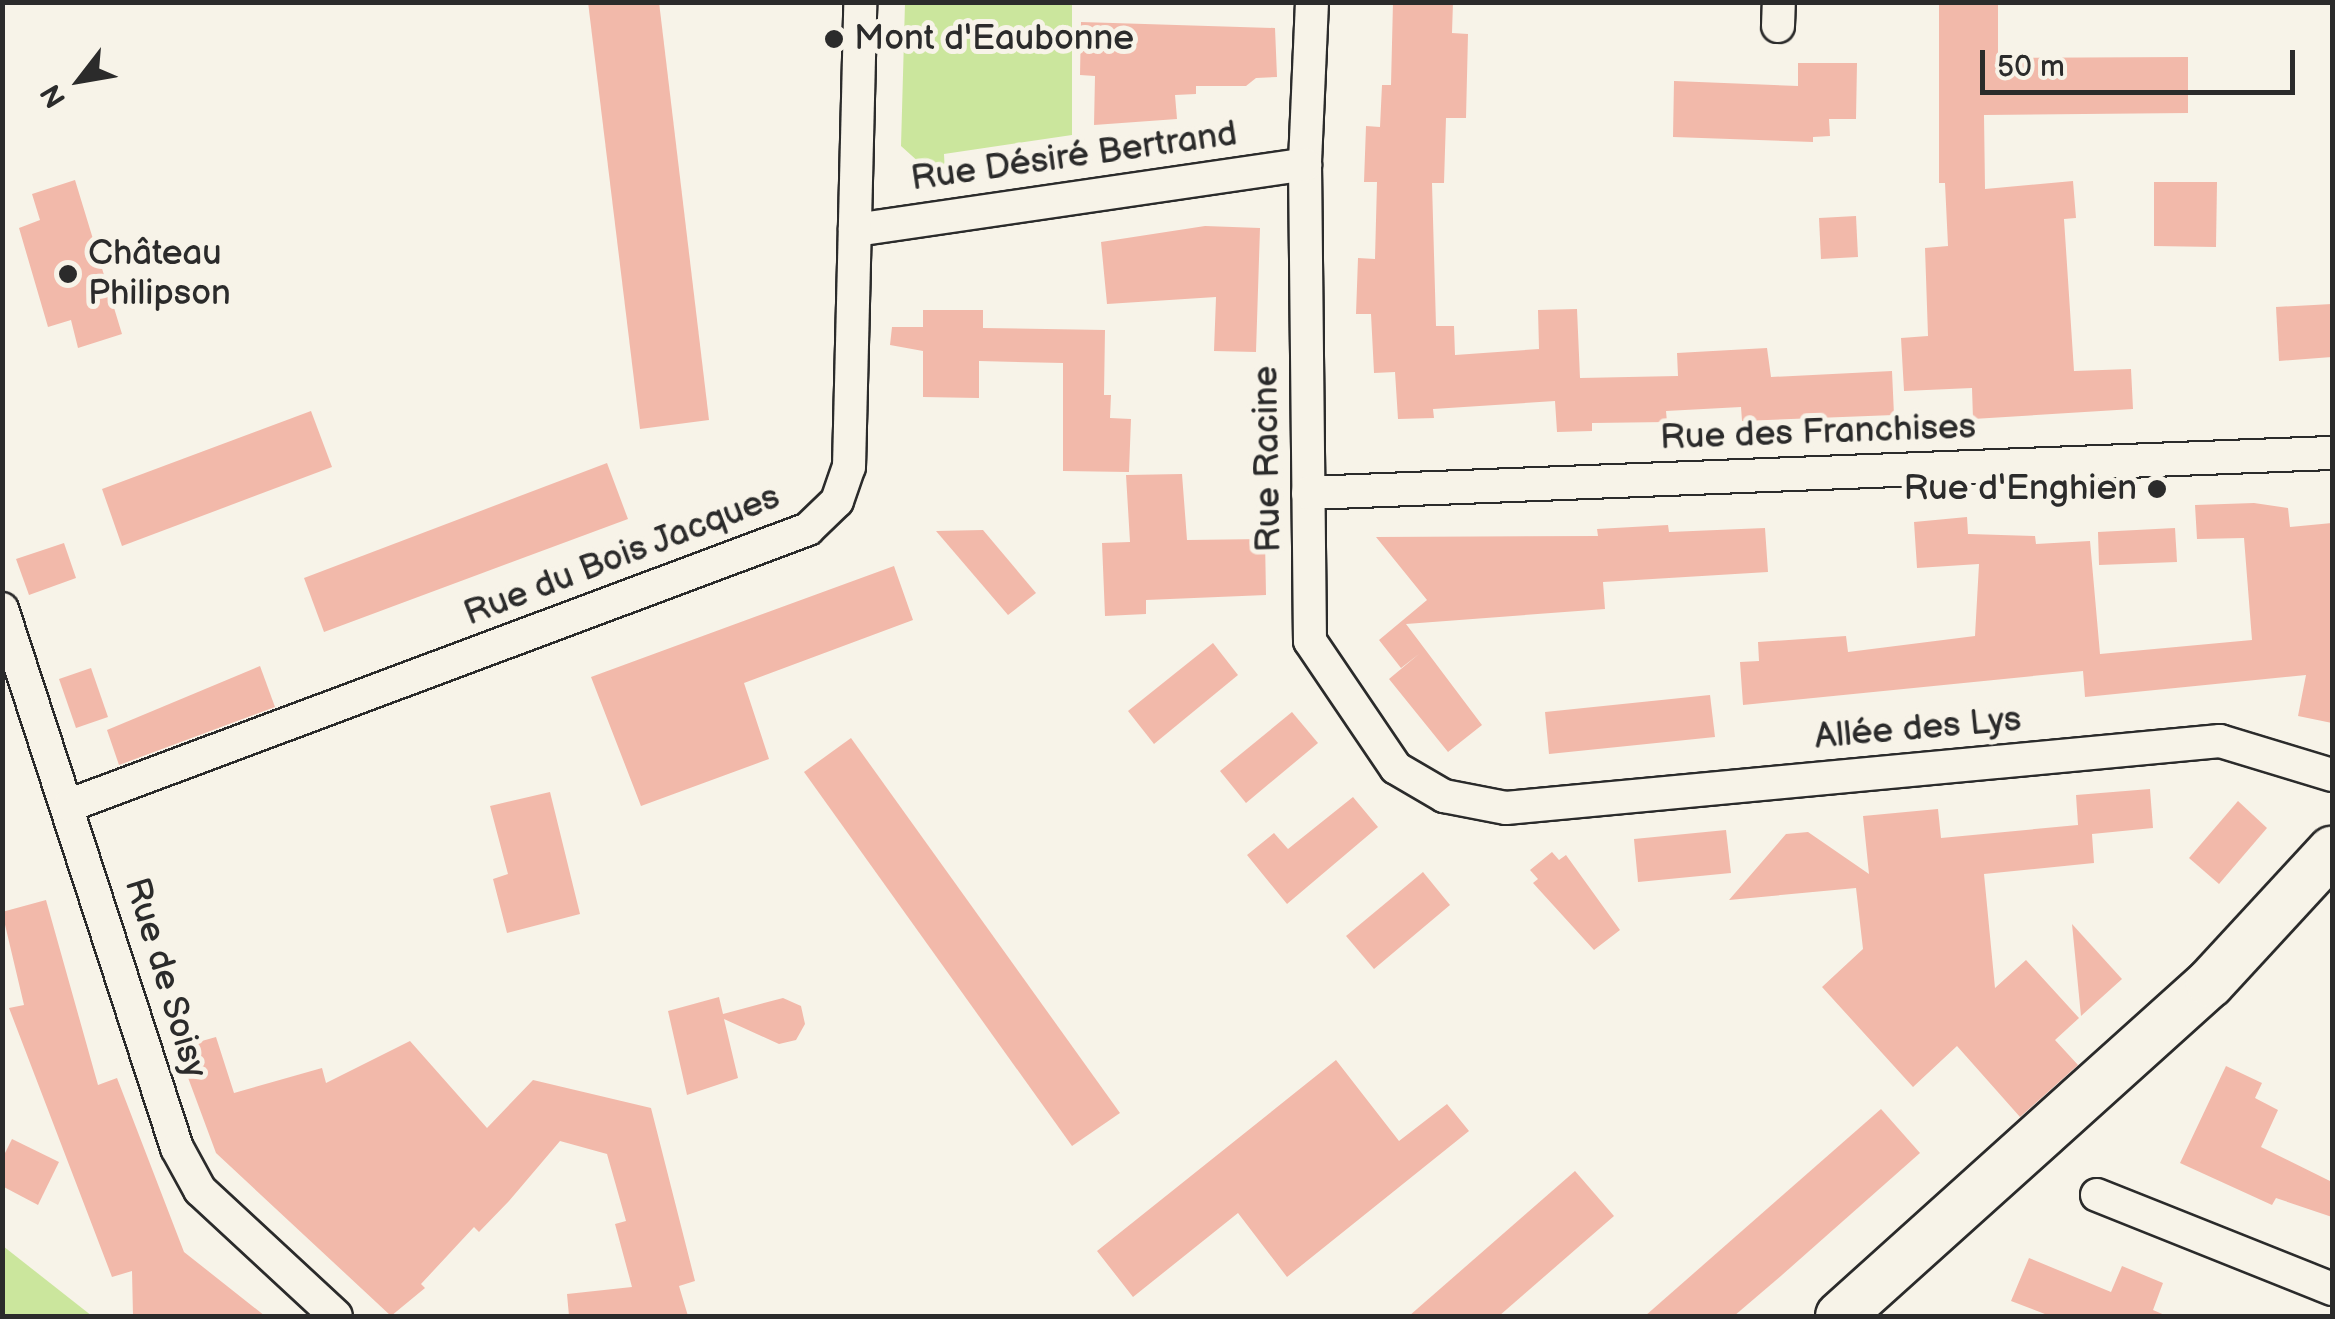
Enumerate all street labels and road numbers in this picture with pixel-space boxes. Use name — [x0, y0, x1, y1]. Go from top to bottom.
street label: Rue Désiré Bertrand — [908, 113, 1240, 201]
street label: Rue Racine — [1245, 365, 1291, 553]
street label: Rue des Franchises — [1659, 406, 1977, 460]
street label: Rue du Bois Jacques — [457, 476, 787, 636]
street label: Allée des Lys — [1813, 699, 2023, 759]
street label: Rue de Soisy — [115, 873, 215, 1083]

